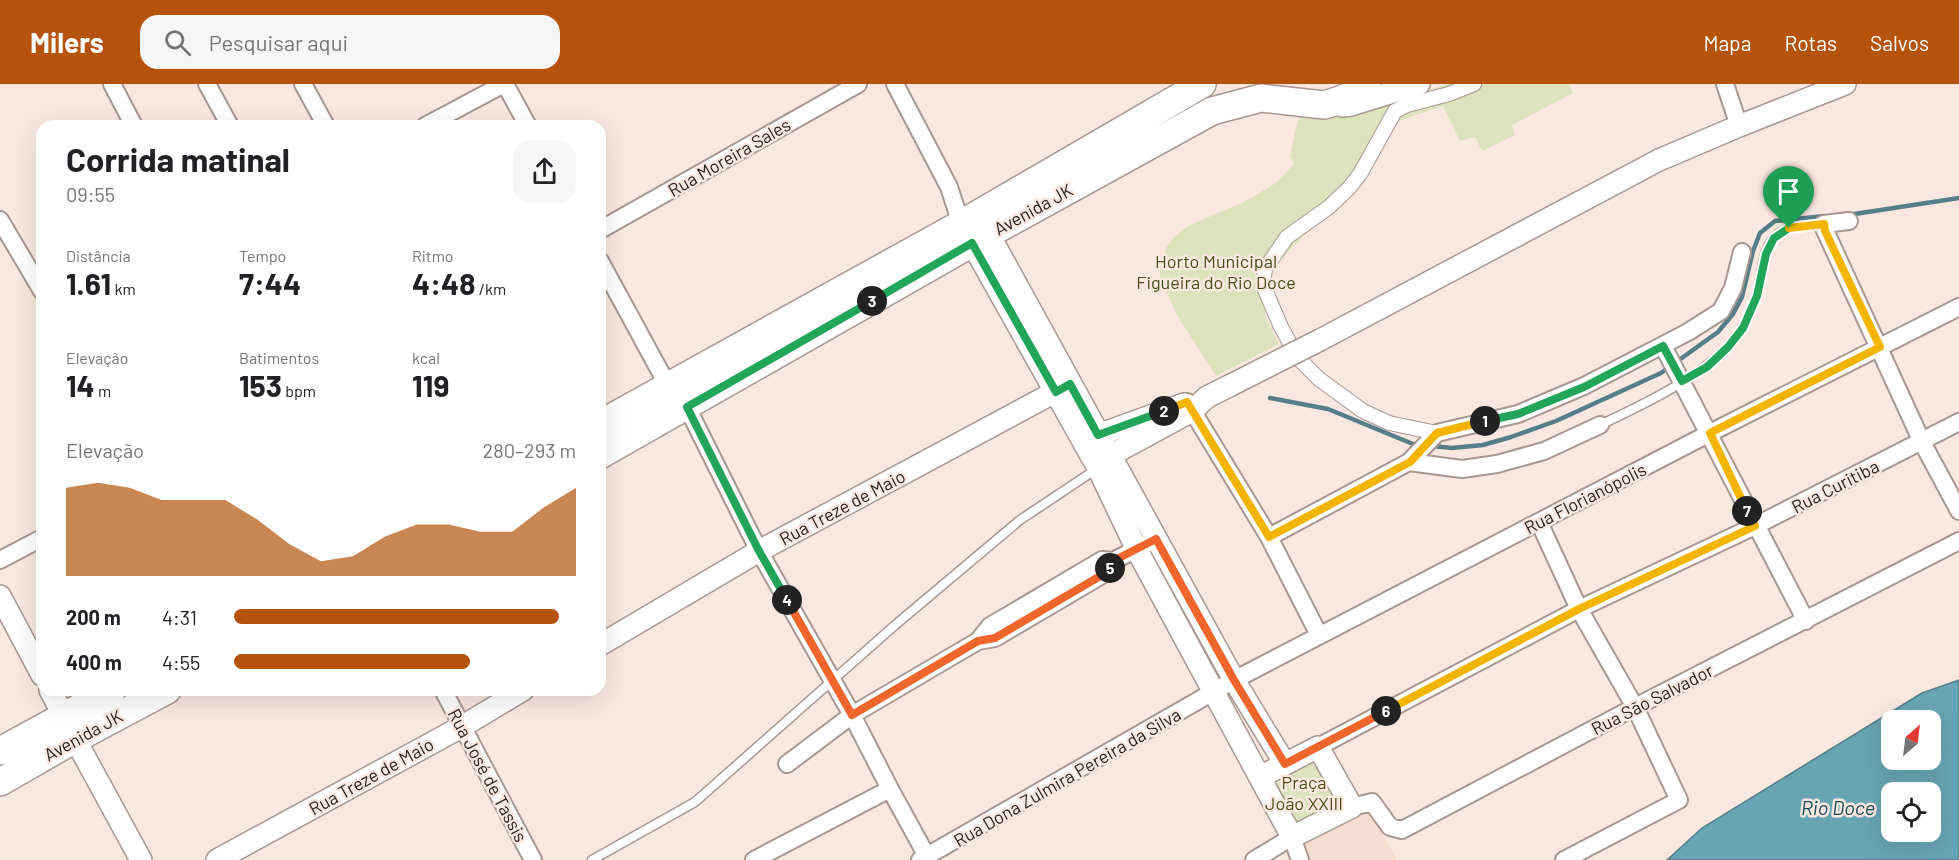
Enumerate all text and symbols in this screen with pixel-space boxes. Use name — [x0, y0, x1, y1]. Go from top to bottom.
search box — [140, 15, 560, 69]
text: Milers — [30, 25, 104, 59]
icon: search — [161, 26, 194, 59]
text: Pesquisar aqui — [209, 29, 348, 55]
text: Mapa — [1703, 30, 1751, 55]
text: Rotas — [1784, 30, 1837, 55]
text: Salvos — [1870, 30, 1929, 55]
street label: Rua Moreira Sales — [664, 113, 794, 201]
text: Corrida matinal — [66, 139, 290, 179]
button: share — [513, 140, 576, 203]
pin — [1763, 166, 1814, 228]
icon: arrive — [1772, 175, 1805, 208]
street label: Avenida JK — [990, 178, 1076, 240]
text: 09:55 — [66, 182, 115, 206]
text: Distância — [66, 246, 131, 265]
text: Tempo — [239, 246, 286, 265]
text: Ritmo — [412, 246, 454, 265]
park label: Horto Municipal Figueira do Rio Doce — [1136, 250, 1296, 293]
text: 1.61 — [66, 265, 111, 301]
text: 7:44 — [239, 265, 301, 301]
text: 4:48 — [412, 265, 475, 301]
text: km — [111, 279, 136, 298]
text: /km — [475, 279, 506, 298]
pin: 3 — [857, 286, 887, 316]
text: 3 — [868, 291, 876, 310]
text: Elevação — [66, 348, 128, 367]
text: Batimentos — [239, 348, 319, 367]
text: kcal — [412, 348, 440, 367]
text: 14 — [66, 367, 95, 403]
text: 153 — [239, 367, 282, 403]
text: 119 — [412, 367, 449, 403]
text: m — [95, 381, 111, 400]
text: bpm — [282, 381, 316, 400]
pin: 2 — [1149, 396, 1179, 426]
text: 2 — [1160, 401, 1168, 420]
pin: 1 — [1470, 406, 1500, 436]
text: 1 — [1482, 411, 1488, 430]
text: Elevação — [66, 438, 144, 462]
text: 280–293 m — [483, 438, 576, 462]
street label: Rua Curitiba — [1788, 455, 1882, 517]
street label: Rua Florianópolis — [1520, 458, 1650, 538]
street label: Rua Treze de Maio — [775, 465, 909, 549]
pin: 7 — [1732, 496, 1762, 526]
text: 7 — [1743, 501, 1751, 520]
pin: 5 — [1095, 553, 1125, 583]
text: 5 — [1106, 558, 1114, 577]
pin: 4 — [772, 585, 802, 615]
text: 4 — [782, 590, 792, 609]
text: 200 m — [66, 605, 121, 629]
text: 4:31 — [162, 605, 197, 629]
text: 400 m — [66, 650, 122, 674]
text: 4:55 — [162, 650, 200, 674]
street label: Rua São Salvador — [1587, 659, 1717, 739]
pin: 6 — [1371, 696, 1401, 726]
text: 6 — [1382, 701, 1390, 720]
street label: Rua Dona Zulmira Pereira da Silva — [949, 703, 1185, 851]
street label: Avenida JK — [40, 704, 126, 766]
street label: Rua José de Tassis — [444, 704, 532, 846]
north arrow — [1881, 710, 1941, 770]
map controls — [1881, 710, 1941, 842]
street label: Rua Treze de Maio — [305, 733, 437, 819]
park label: Praça João XXIII — [1265, 771, 1343, 814]
button: locate — [1881, 782, 1941, 842]
water label: Rio Doce — [1801, 795, 1875, 819]

